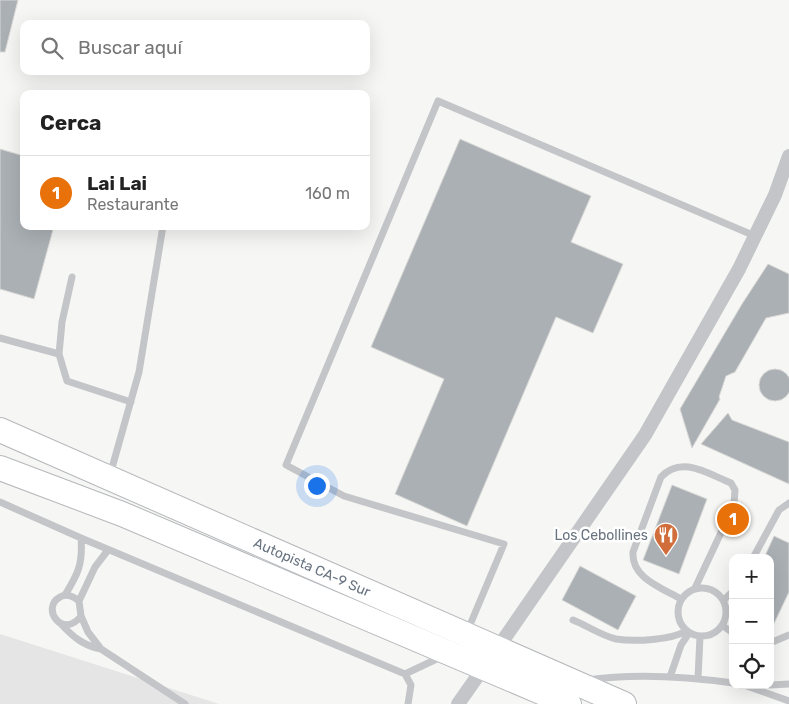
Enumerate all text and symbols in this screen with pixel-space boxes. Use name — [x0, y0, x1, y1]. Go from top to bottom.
search box — [20, 20, 370, 75]
icon: search — [38, 34, 66, 62]
text: Buscar aquí — [78, 36, 182, 59]
text: Cerca — [40, 110, 101, 135]
text: Lai Lai — [87, 172, 147, 195]
text: 1 — [52, 184, 60, 203]
text: 160 m — [305, 184, 350, 203]
text: Restaurante — [87, 195, 179, 214]
your location — [304, 473, 330, 499]
pin: 1 — [717, 500, 749, 538]
restaurant icon: Los Cebollines — [653, 522, 679, 556]
place label: Los Cebollines — [554, 527, 648, 544]
street label: Autopista CA-9 Sur — [251, 534, 374, 600]
map controls — [729, 554, 774, 689]
button: + — [729, 554, 774, 599]
button: − — [729, 599, 774, 644]
button: locate — [729, 644, 774, 689]

